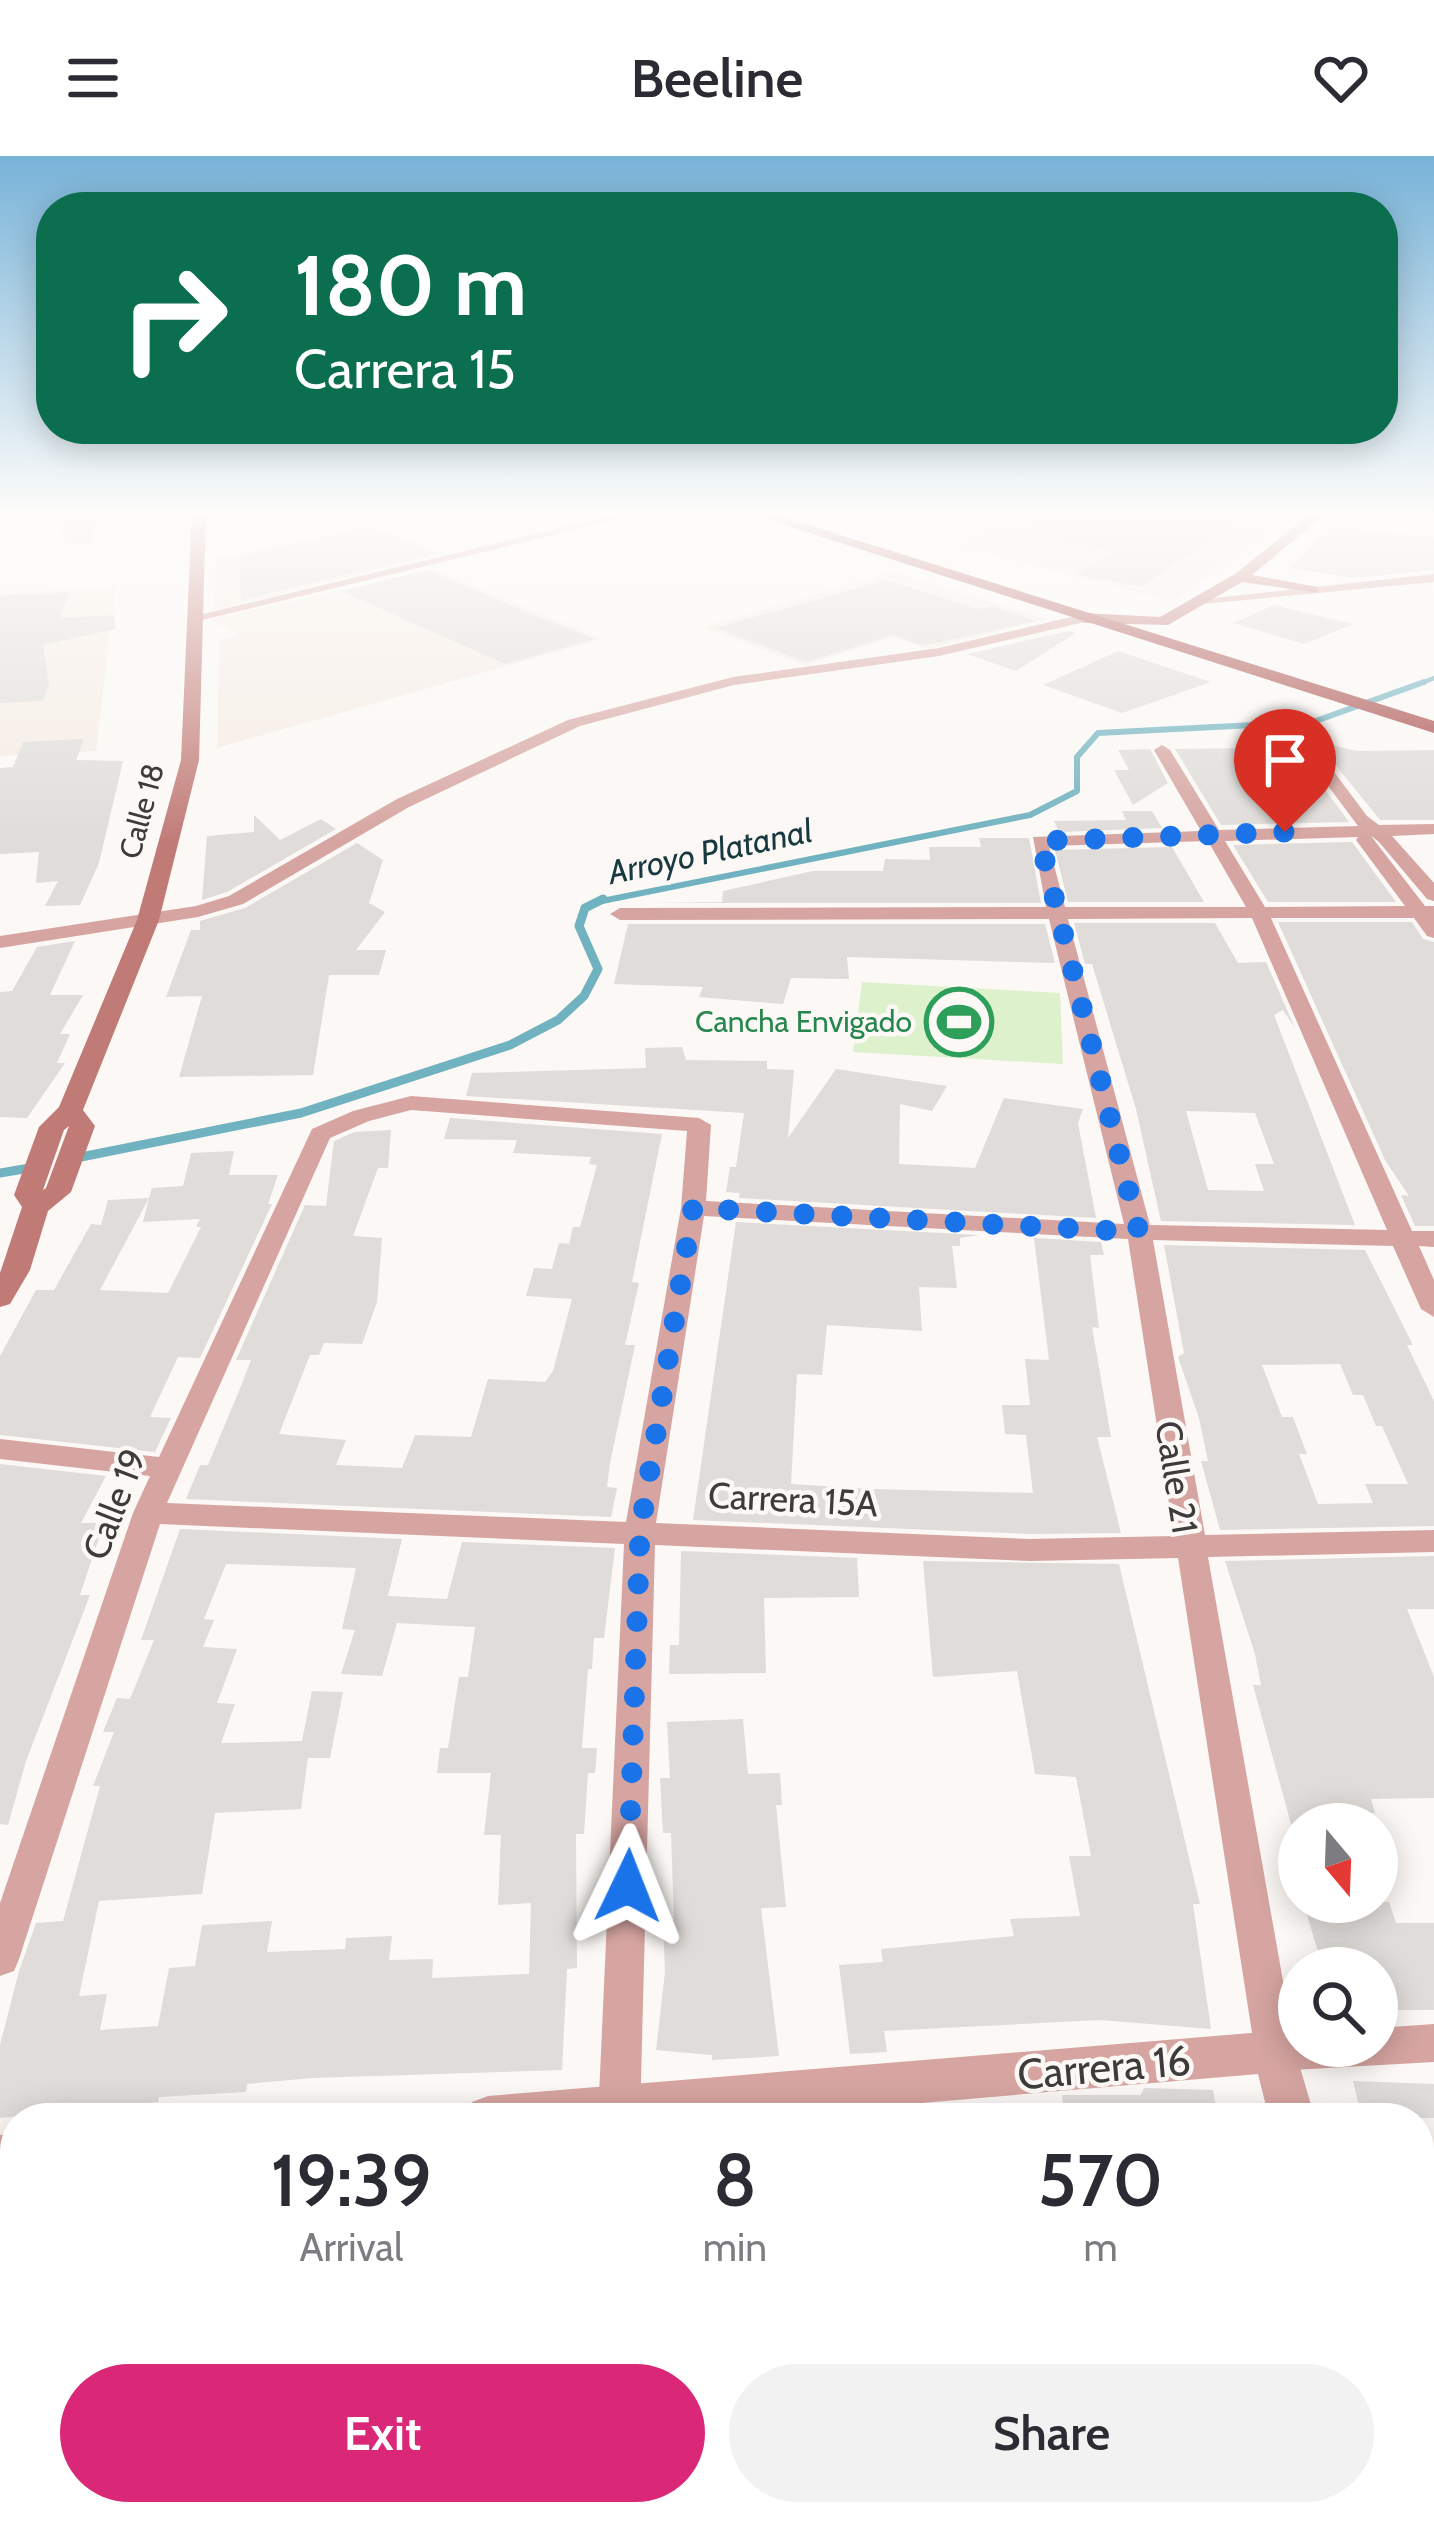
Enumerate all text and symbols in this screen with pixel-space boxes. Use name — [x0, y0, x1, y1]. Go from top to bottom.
icon: menu — [60, 45, 126, 111]
text: Beeline — [631, 45, 803, 111]
icon: heart — [1308, 45, 1374, 111]
text: 180 m — [294, 234, 527, 336]
icon: right — [96, 240, 252, 396]
text: Carrera 15 — [294, 336, 516, 402]
pin — [1234, 709, 1336, 832]
icon: arrive — [1252, 727, 1318, 793]
street label: Calle 18 — [111, 759, 172, 862]
water label: Arroyo Platanal — [602, 810, 816, 893]
sports icon: Cancha Envigado — [924, 987, 994, 1057]
place label: Cancha Envigado — [695, 1003, 912, 1040]
street label: Calle 21 — [1146, 1418, 1208, 1536]
street label: Calle 19 — [73, 1442, 155, 1566]
street label: Carrera 15A — [707, 1473, 879, 1525]
north arrow — [1278, 1803, 1398, 1923]
map controls — [1278, 1803, 1398, 2067]
position arrow — [565, 1823, 691, 1949]
button: search — [1278, 1947, 1398, 2067]
street label: Carrera 16 — [1015, 2034, 1193, 2100]
text: 19:39 — [271, 2137, 432, 2224]
text: 8 — [713, 2137, 757, 2224]
text: 570 — [1038, 2137, 1163, 2224]
text: Arrival — [299, 2223, 403, 2271]
text: min — [703, 2223, 767, 2271]
text: m — [1083, 2223, 1118, 2271]
button: Exit — [60, 2364, 705, 2502]
button: Share — [729, 2364, 1374, 2502]

